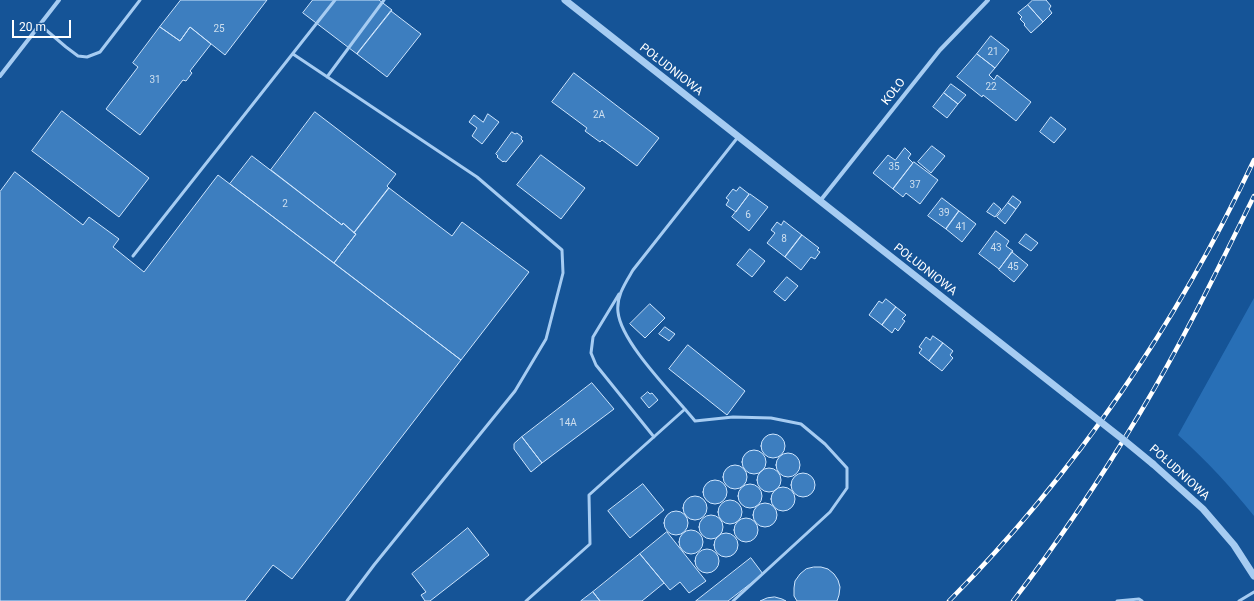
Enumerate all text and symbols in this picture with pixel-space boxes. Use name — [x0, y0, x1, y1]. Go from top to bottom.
scale bar — [14, 12, 73, 38]
text: 20 m — [19, 20, 46, 34]
house number: 25 — [213, 23, 225, 35]
street label: POŁUDNIOWA — [637, 41, 705, 99]
house number: 21 — [987, 46, 999, 58]
house number: 31 — [149, 74, 161, 86]
street label: KOŁO — [879, 76, 909, 108]
house number: 22 — [985, 81, 997, 93]
house number: 2A — [593, 109, 605, 121]
house number: 35 — [888, 161, 900, 173]
house number: 37 — [909, 179, 921, 191]
house number: 2 — [282, 198, 288, 210]
house number: 39 — [938, 207, 950, 219]
house number: 6 — [745, 209, 751, 221]
house number: 41 — [955, 221, 967, 233]
house number: 8 — [781, 233, 787, 245]
street label: POŁUDNIOWA — [891, 241, 959, 299]
house number: 43 — [990, 242, 1002, 254]
house number: 45 — [1007, 261, 1019, 273]
house number: 14A — [559, 417, 577, 429]
street label: POŁUDNIOWA — [1146, 442, 1212, 504]

